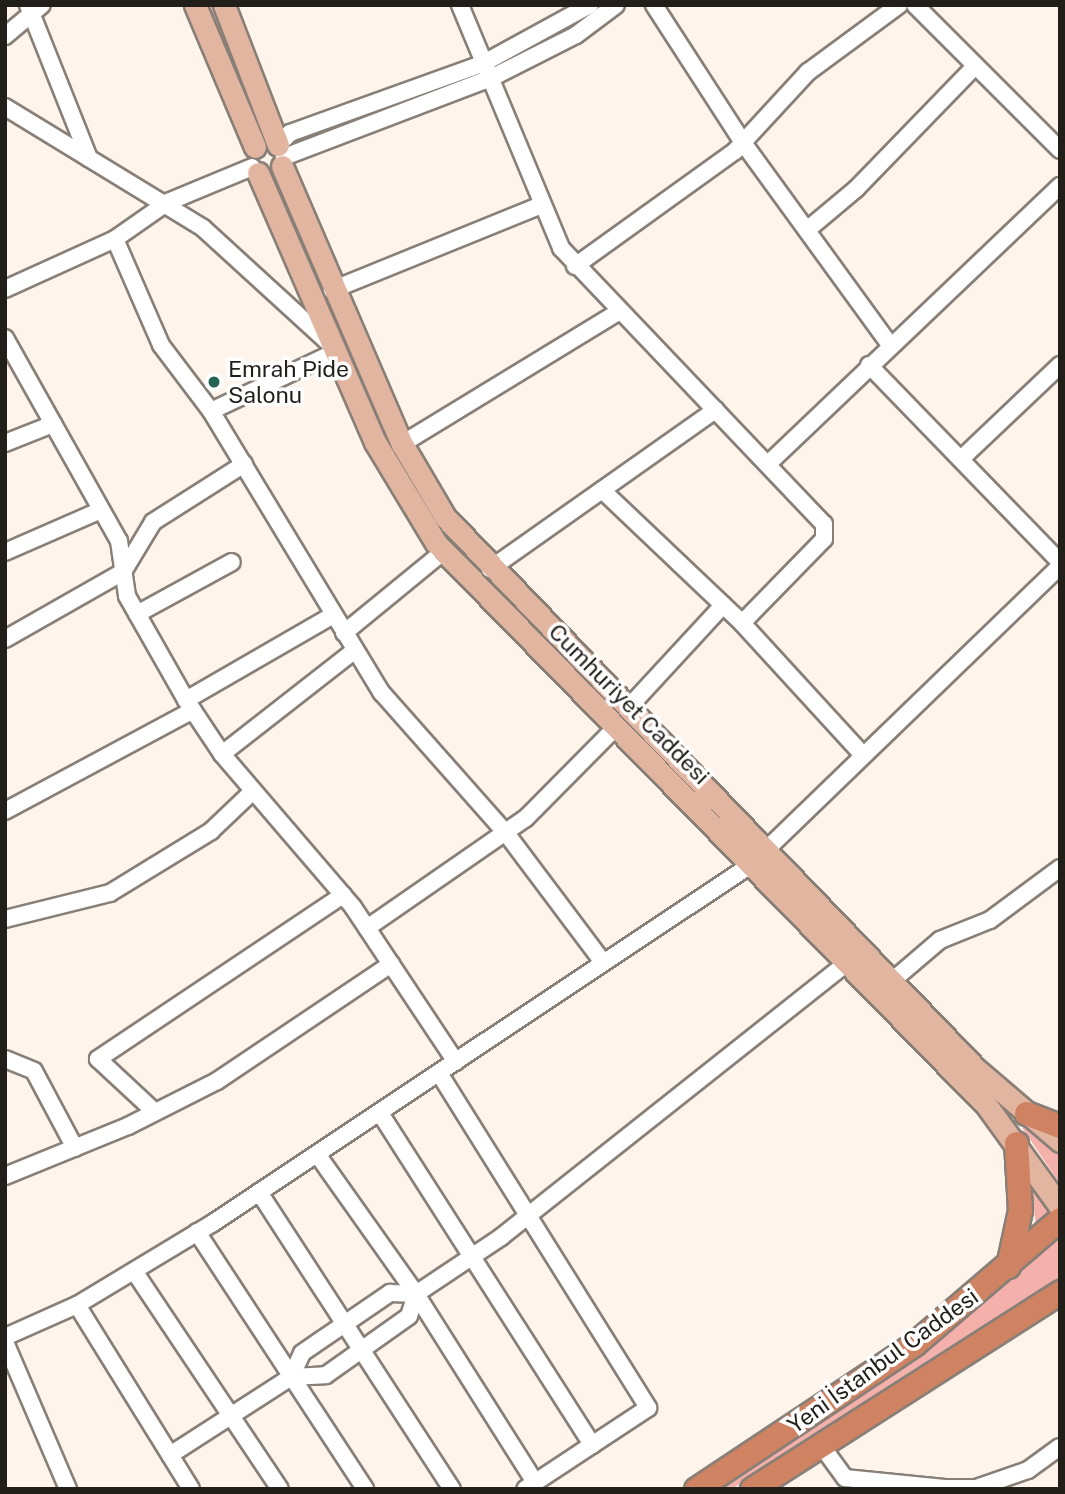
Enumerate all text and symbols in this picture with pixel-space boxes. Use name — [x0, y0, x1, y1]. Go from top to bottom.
place label: Emrah Pide Salonu — [228, 355, 349, 409]
marker: Emrah Pide Salonu — [206, 374, 222, 390]
street label: Cumhuriyet Caddesi — [543, 618, 715, 790]
street label: Yeni İstanbul Caddesi — [782, 1283, 984, 1439]

